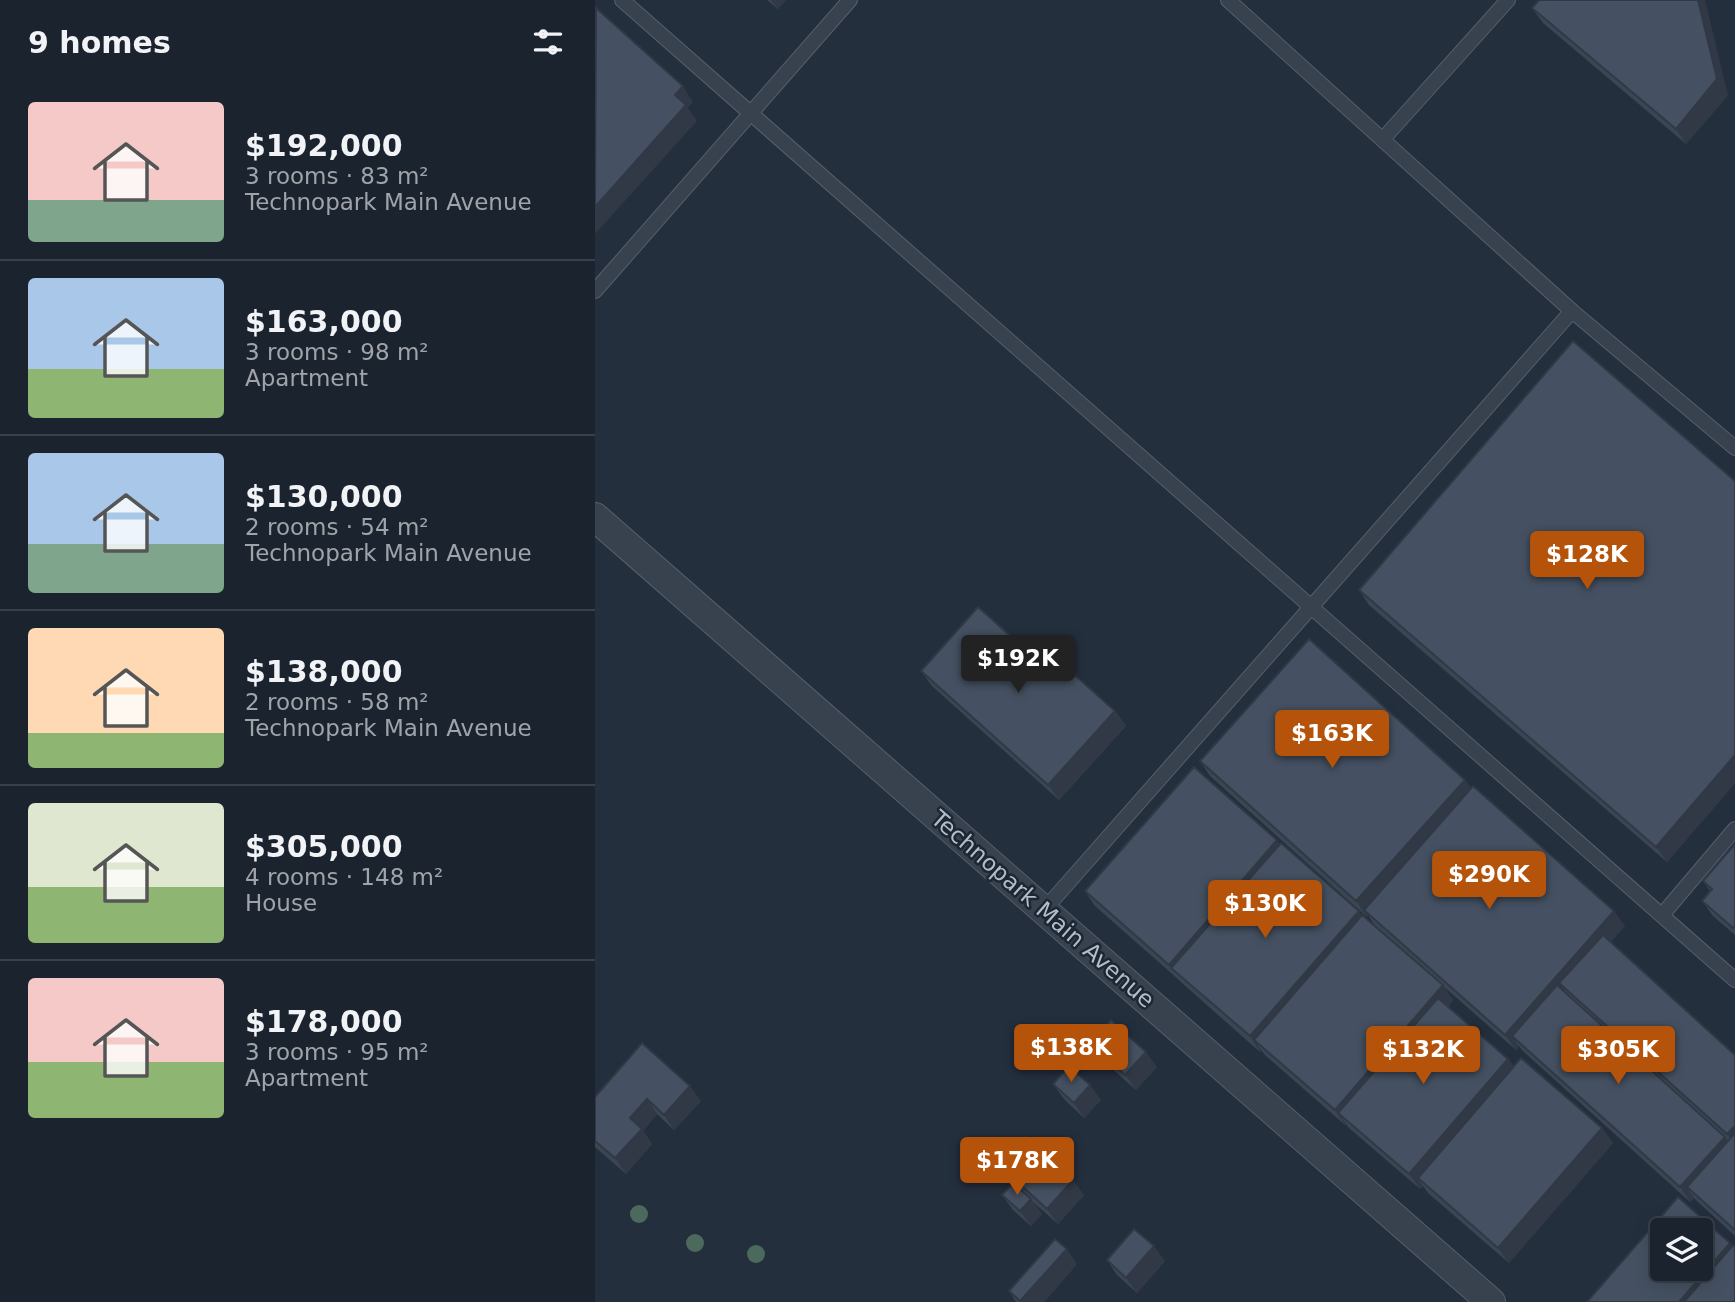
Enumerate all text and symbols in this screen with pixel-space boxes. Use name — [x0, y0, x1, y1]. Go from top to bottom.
icon: filters — [529, 23, 567, 61]
text: 9 homes — [28, 25, 171, 60]
text: $192,000 — [245, 128, 403, 163]
icon: home — [84, 130, 168, 214]
text: 3 rooms · 83 m² — [245, 163, 429, 189]
text: Technopark Main Avenue — [245, 189, 532, 215]
text: $163,000 — [245, 304, 403, 339]
icon: home — [84, 306, 168, 390]
text: 3 rooms · 98 m² — [245, 339, 429, 365]
text: Apartment — [245, 365, 368, 391]
text: $130,000 — [245, 479, 403, 514]
icon: home — [84, 481, 168, 565]
text: 2 rooms · 54 m² — [245, 514, 429, 540]
pin: $128K — [1538, 532, 1636, 591]
text: Technopark Main Avenue — [245, 540, 532, 566]
text: $128K — [1546, 541, 1628, 567]
pin: $192K — [969, 636, 1067, 695]
text: $192K — [977, 645, 1059, 671]
text: $138,000 — [245, 654, 403, 689]
icon: home — [84, 656, 168, 740]
text: 2 rooms · 58 m² — [245, 689, 429, 715]
pin: $163K — [1283, 710, 1381, 770]
text: Technopark Main Avenue — [245, 715, 532, 741]
text: $163K — [1291, 720, 1373, 746]
street label: Technopark Main Avenue — [926, 805, 1160, 1013]
text: $305,000 — [245, 829, 403, 864]
icon: home — [84, 831, 168, 915]
pin: $290K — [1440, 852, 1538, 911]
text: $290K — [1448, 861, 1530, 887]
text: 4 rooms · 148 m² — [245, 864, 443, 890]
pin: $130K — [1216, 880, 1314, 940]
text: House — [245, 890, 317, 916]
text: $130K — [1224, 890, 1306, 916]
text: $178,000 — [245, 1004, 403, 1039]
icon: home — [84, 1006, 168, 1090]
pin: $138K — [1022, 1024, 1120, 1084]
pin: $132K — [1374, 1026, 1472, 1086]
pin: $305K — [1569, 1026, 1667, 1086]
text: $138K — [1030, 1034, 1112, 1060]
text: $132K — [1382, 1036, 1464, 1062]
text: $305K — [1577, 1036, 1659, 1062]
text: 3 rooms · 95 m² — [245, 1039, 429, 1065]
text: Apartment — [245, 1065, 368, 1091]
pin: $178K — [968, 1138, 1066, 1197]
text: $178K — [976, 1147, 1058, 1173]
map controls — [1650, 1218, 1713, 1281]
button: layers — [1650, 1218, 1713, 1281]

